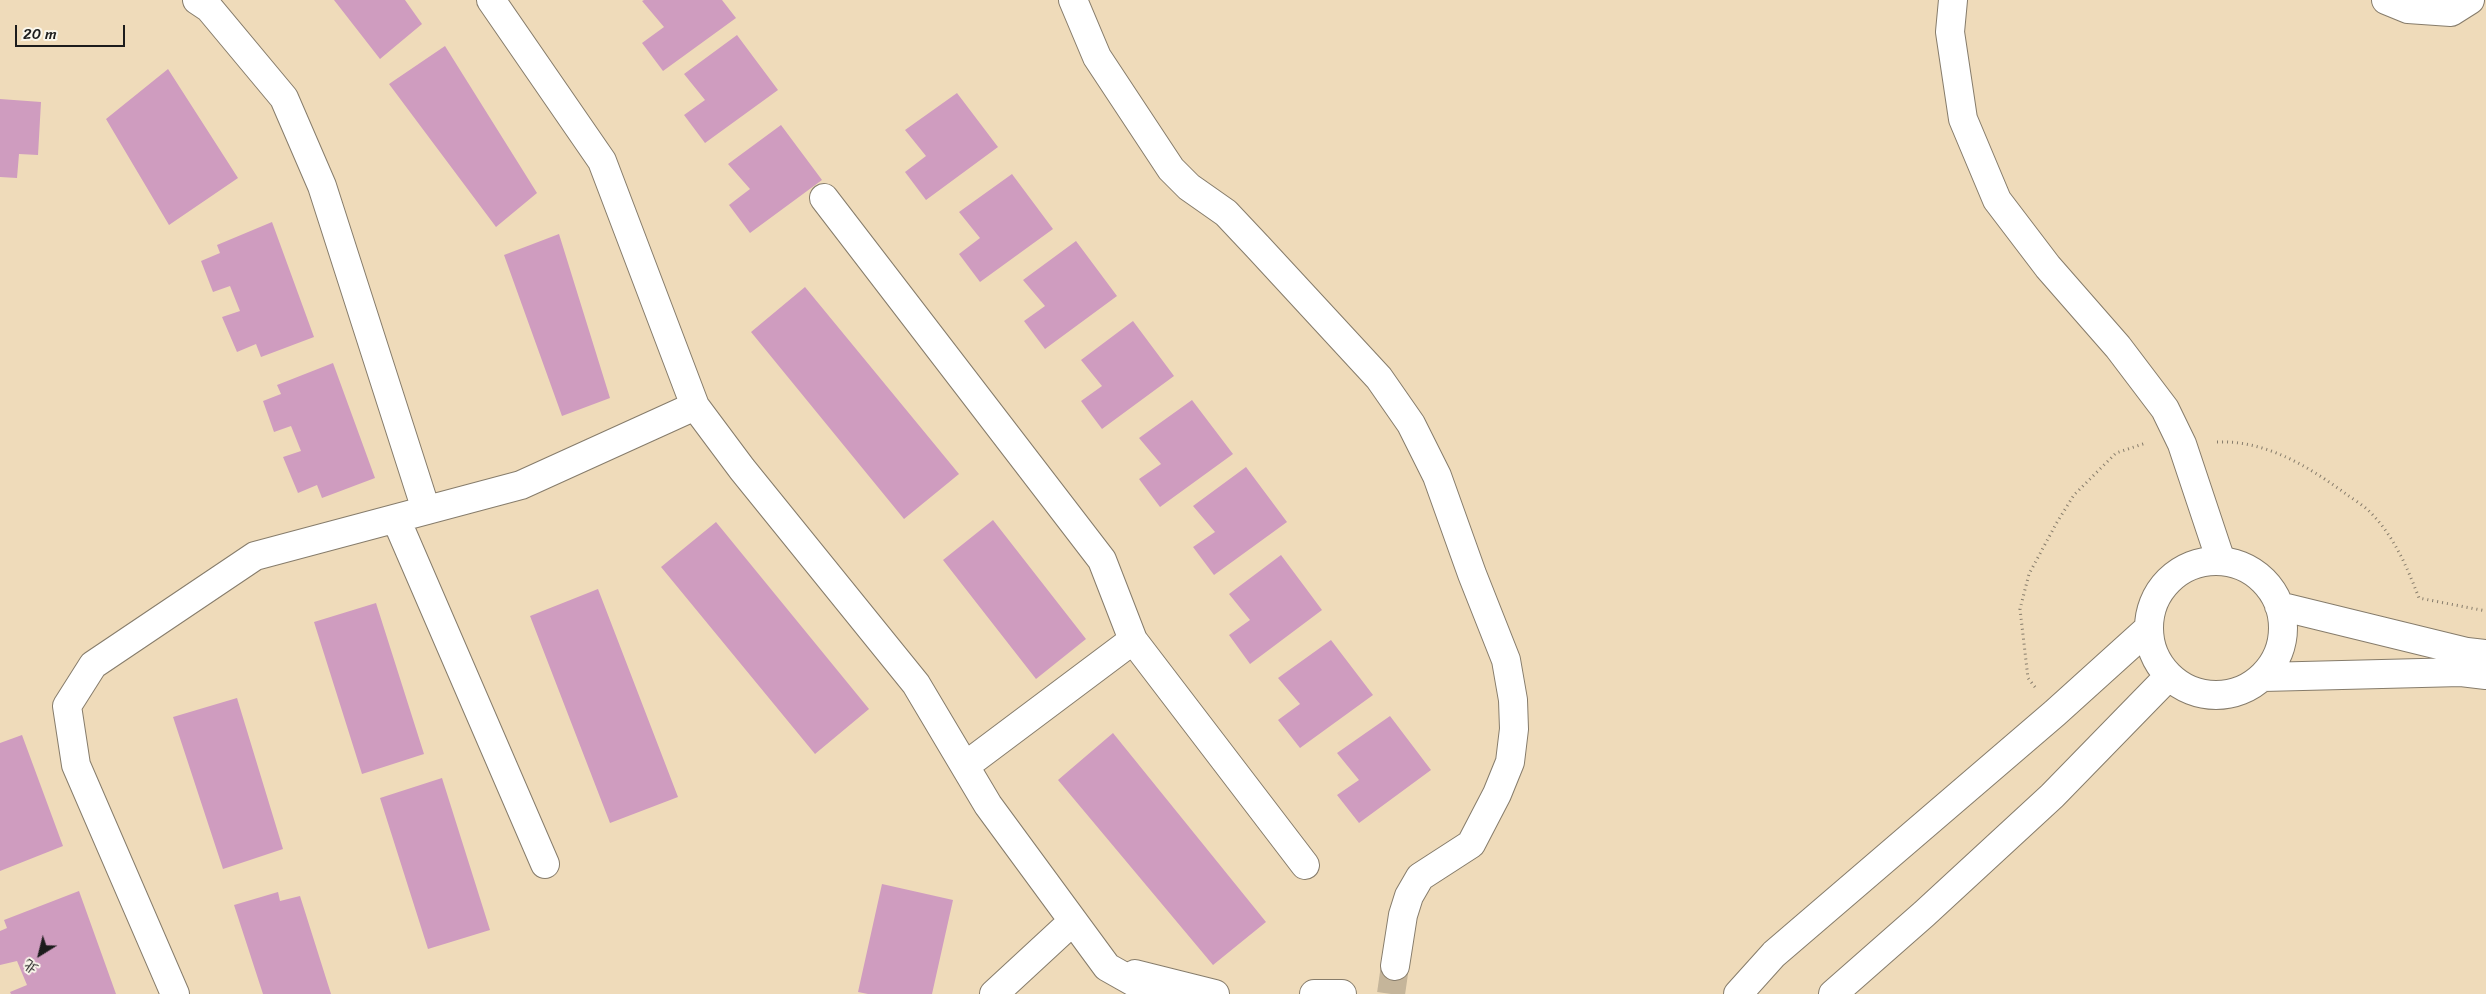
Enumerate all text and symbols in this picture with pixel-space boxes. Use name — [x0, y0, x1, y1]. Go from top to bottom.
scale bar — [18, 15, 128, 47]
text: 20 m — [23, 21, 57, 47]
north arrow — [15, 929, 65, 979]
text: 北 — [18, 952, 44, 981]

